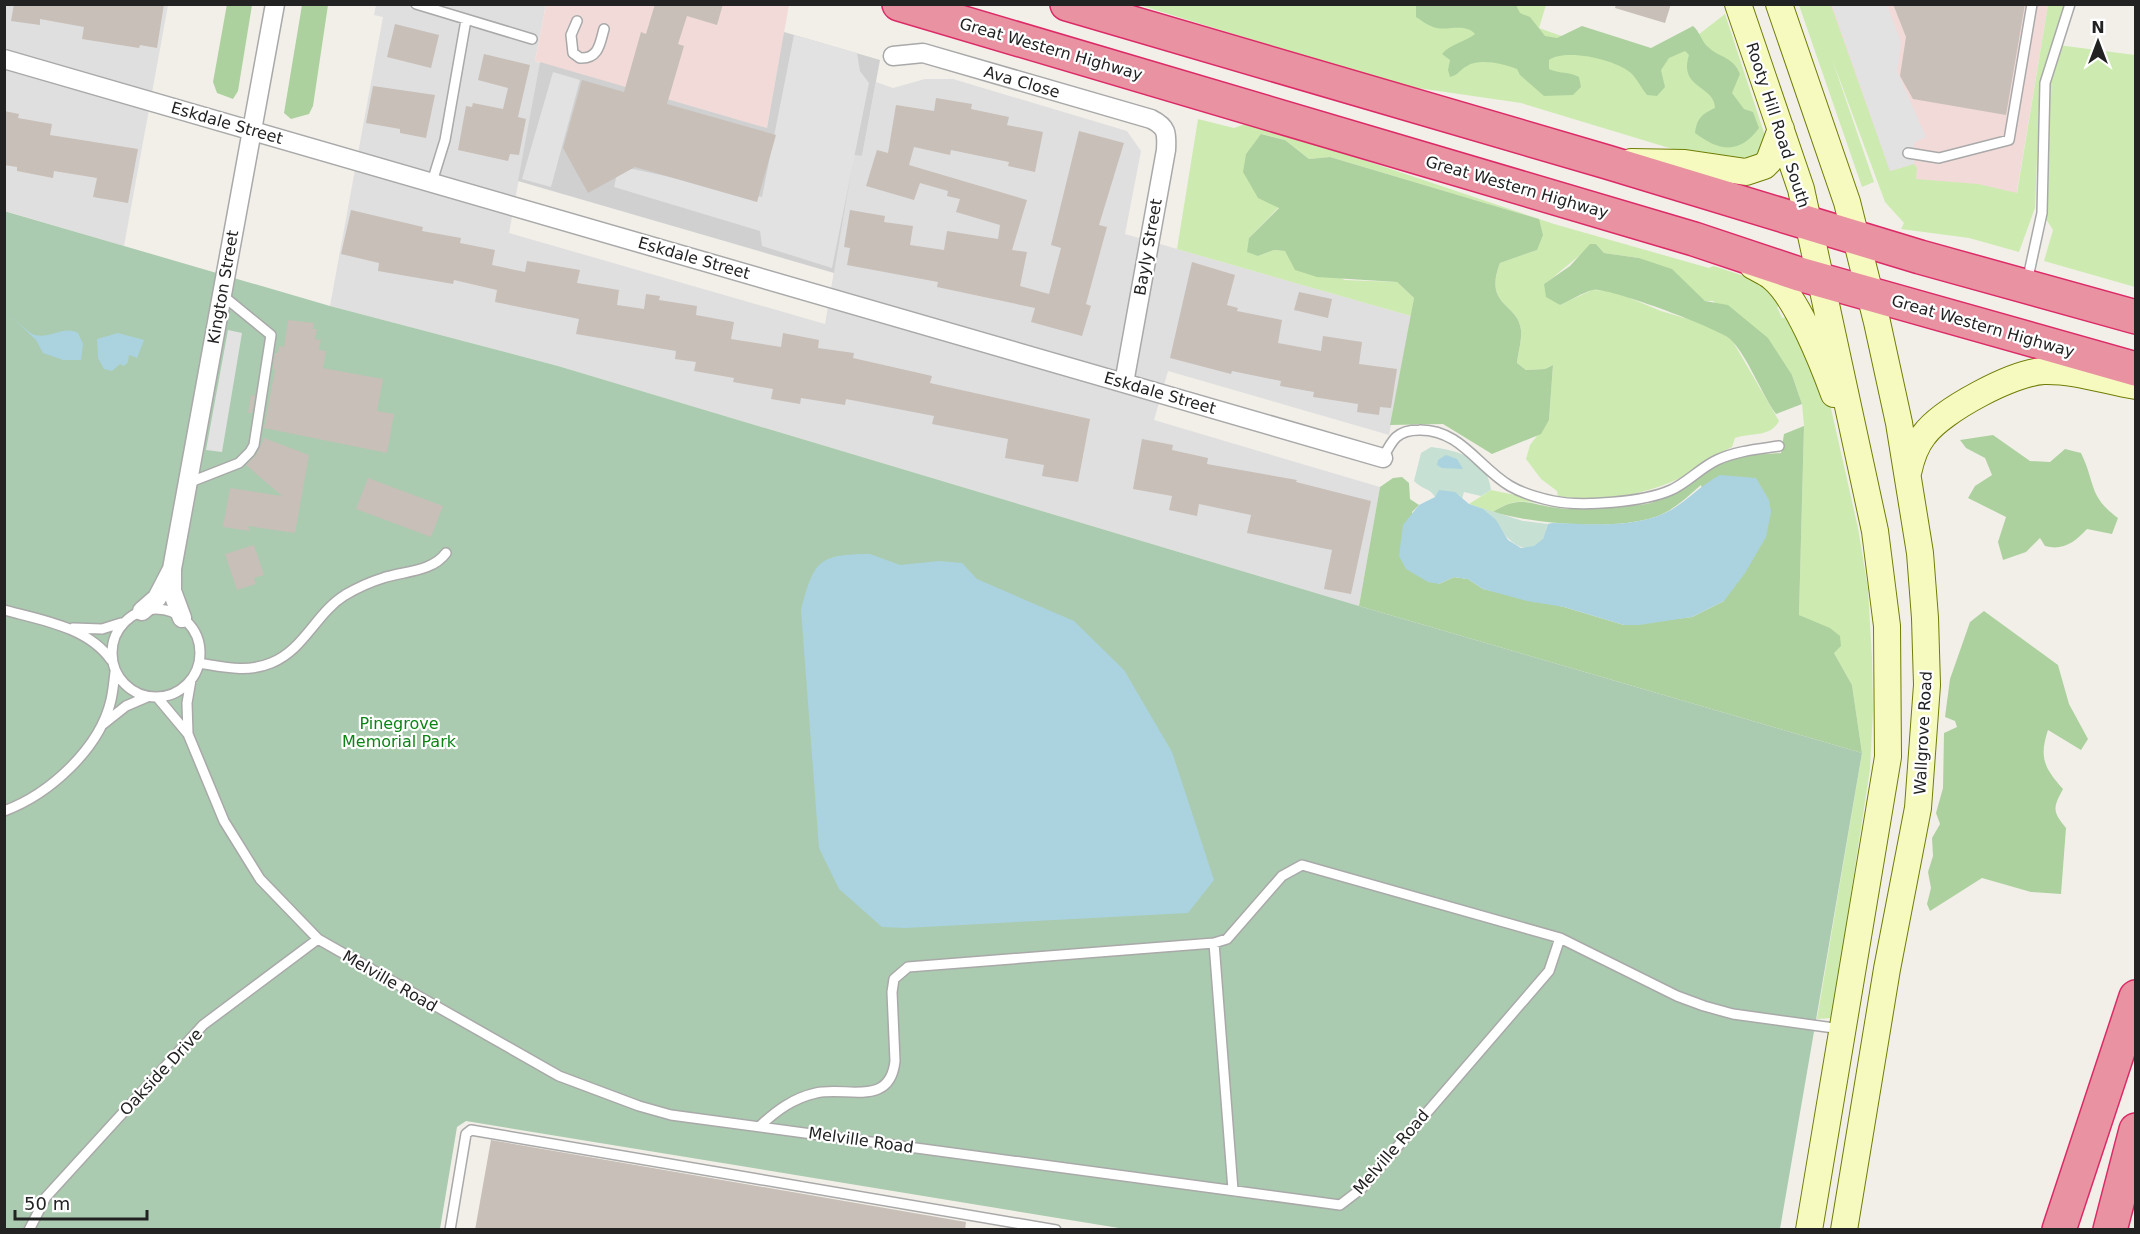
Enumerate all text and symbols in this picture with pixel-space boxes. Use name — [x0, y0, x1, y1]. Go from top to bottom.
north arrow — [2068, 12, 2128, 72]
street label: Great Western Highway — [957, 14, 1145, 84]
text: N — [2091, 18, 2105, 37]
street label: Rooty Hill Road South — [1742, 40, 1814, 210]
street label: Ava Close — [982, 62, 1062, 102]
street label: Eskdale Street — [169, 98, 285, 148]
street label: Great Western Highway — [1423, 152, 1611, 222]
street label: Bayly Street — [1130, 197, 1166, 297]
street label: Kington Street — [204, 229, 242, 345]
street label: Eskdale Street — [636, 233, 752, 283]
street label: Great Western Highway — [1889, 291, 2077, 361]
street label: Eskdale Street — [1102, 368, 1218, 418]
street label: Wallgrove Road — [1910, 670, 1936, 796]
park label: Pinegrove Memorial Park — [342, 714, 457, 751]
street label: Melville Road — [339, 946, 441, 1016]
street label: Oakside Drive — [116, 1024, 206, 1120]
street label: Melville Road — [1349, 1106, 1433, 1198]
street label: Melville Road — [807, 1123, 915, 1157]
scale bar — [15, 1183, 147, 1221]
text: 50 m — [24, 1193, 70, 1214]

